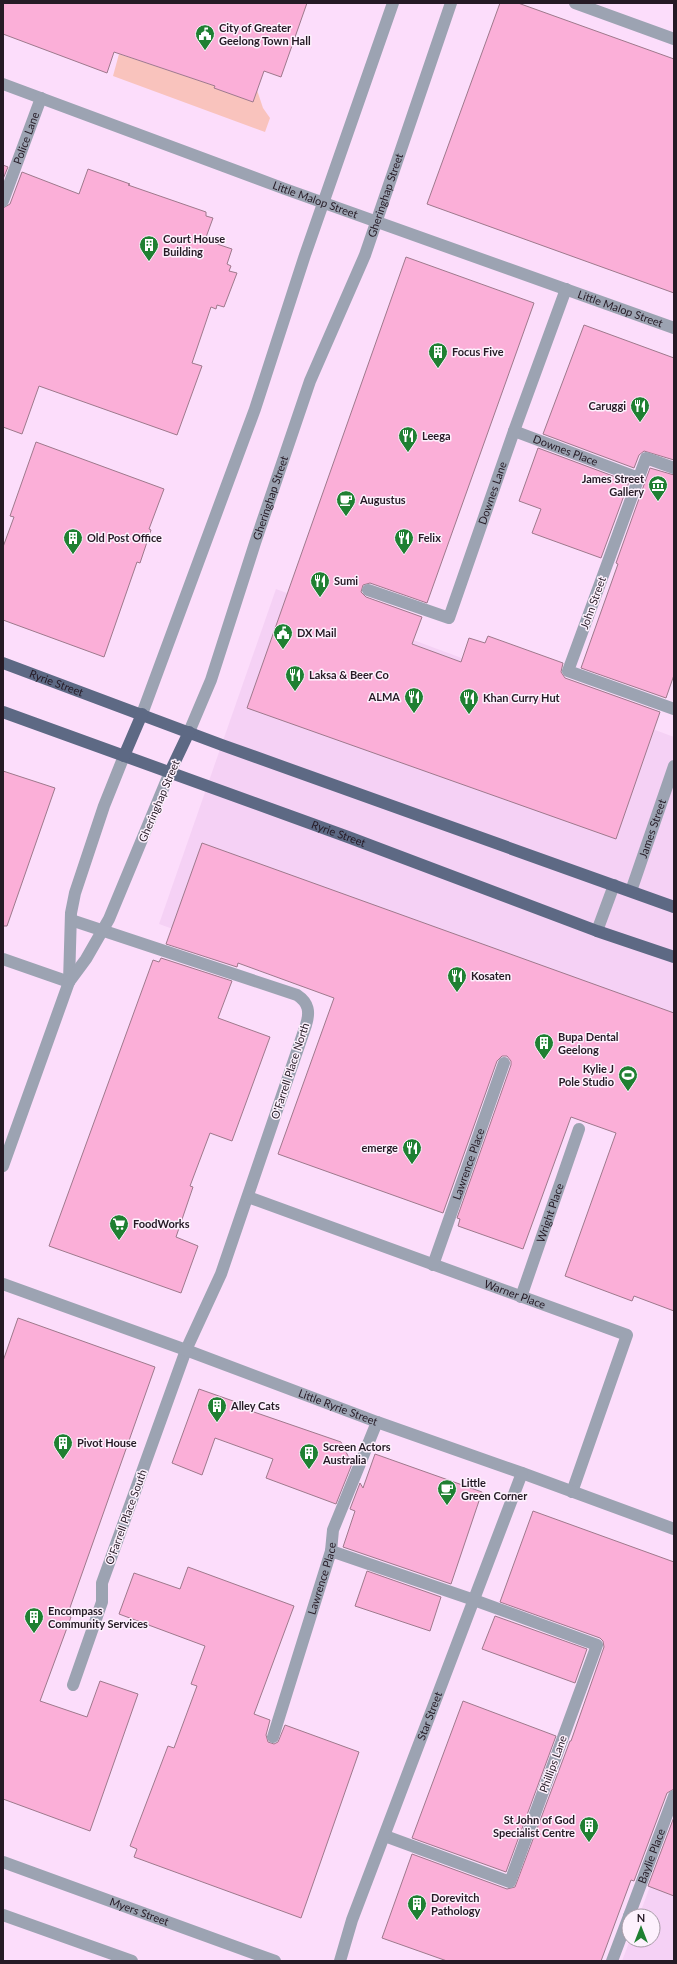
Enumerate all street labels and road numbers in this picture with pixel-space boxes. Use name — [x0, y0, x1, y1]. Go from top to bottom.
street label: Police Lane — [10, 110, 41, 166]
street label: Gheringhap Street — [365, 151, 405, 239]
street label: Little Malop Street — [271, 178, 360, 221]
street label: Little Malop Street — [576, 287, 665, 330]
street label: Downes Place — [531, 432, 600, 468]
street label: Gheringhap Street — [250, 454, 290, 542]
street label: Downes Lane — [475, 460, 509, 526]
street label: John Street — [577, 575, 608, 631]
street label: Ryrie Street — [28, 666, 85, 699]
street label: Gheringhap Street — [135, 758, 182, 844]
street label: James Street — [636, 797, 668, 860]
street label: Ryrie Street — [310, 817, 368, 849]
street label: O'Farrell Place North — [268, 1021, 311, 1121]
street label: Lawrence Place — [449, 1126, 487, 1201]
street label: Wright Place — [533, 1181, 566, 1244]
street label: Warner Place — [483, 1277, 548, 1311]
street label: Little Ryrie Street — [297, 1386, 380, 1428]
street label: O'Farrell Place South — [102, 1467, 149, 1566]
street label: Lawrence Place — [305, 1542, 338, 1616]
street label: Star Street — [414, 1690, 444, 1742]
street label: Phillips Lane — [536, 1733, 569, 1794]
street label: Baylie Place — [635, 1826, 667, 1885]
street label: Myers Street — [108, 1894, 171, 1928]

